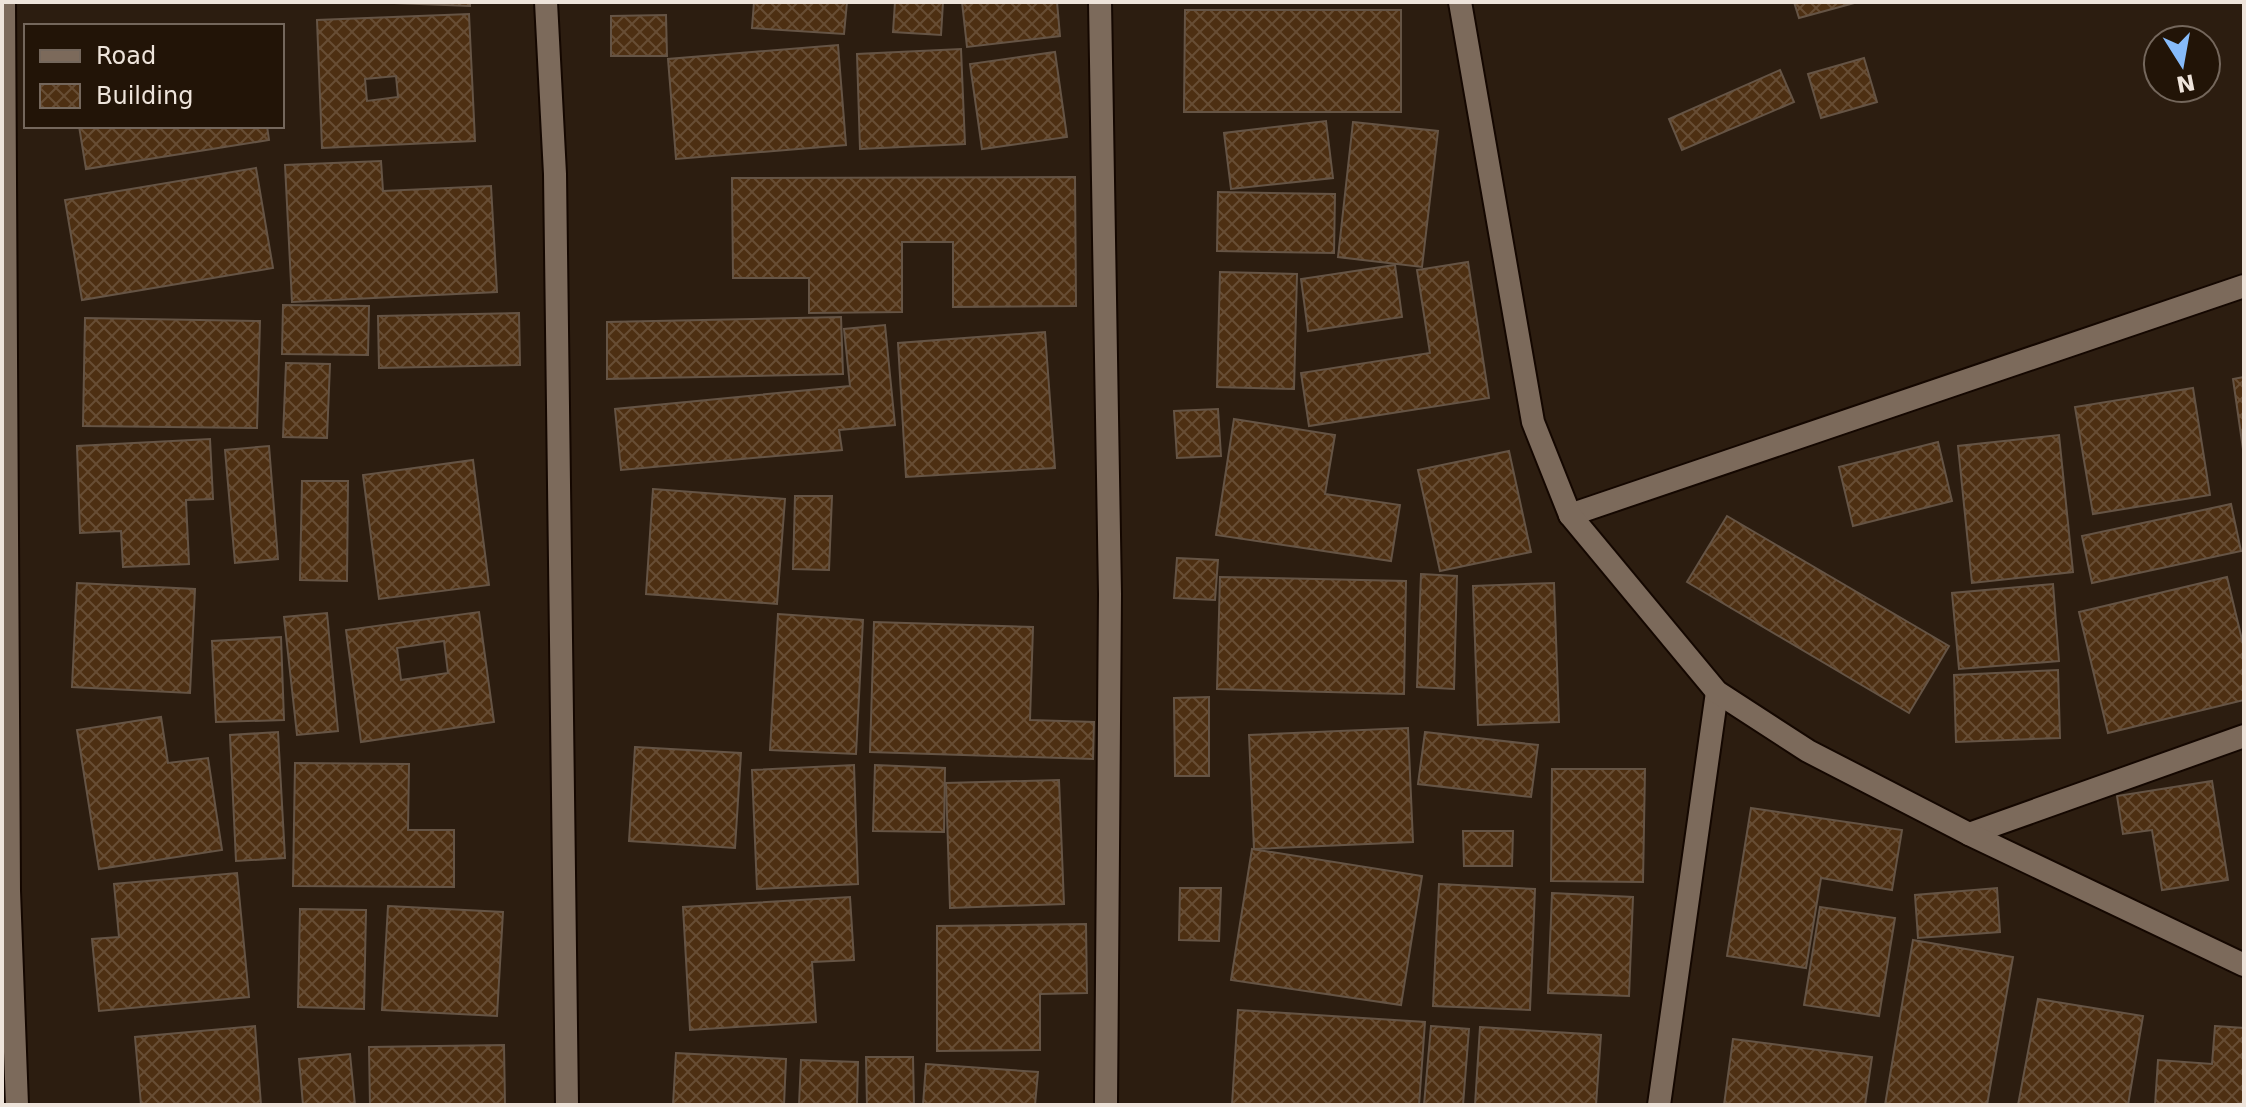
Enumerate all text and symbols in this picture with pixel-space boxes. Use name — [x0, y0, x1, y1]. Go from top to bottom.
legend — [24, 24, 284, 128]
north arrow — [2142, 24, 2222, 104]
text: Road — [96, 42, 156, 70]
text: N — [2174, 69, 2197, 97]
text: Building — [96, 82, 193, 110]

